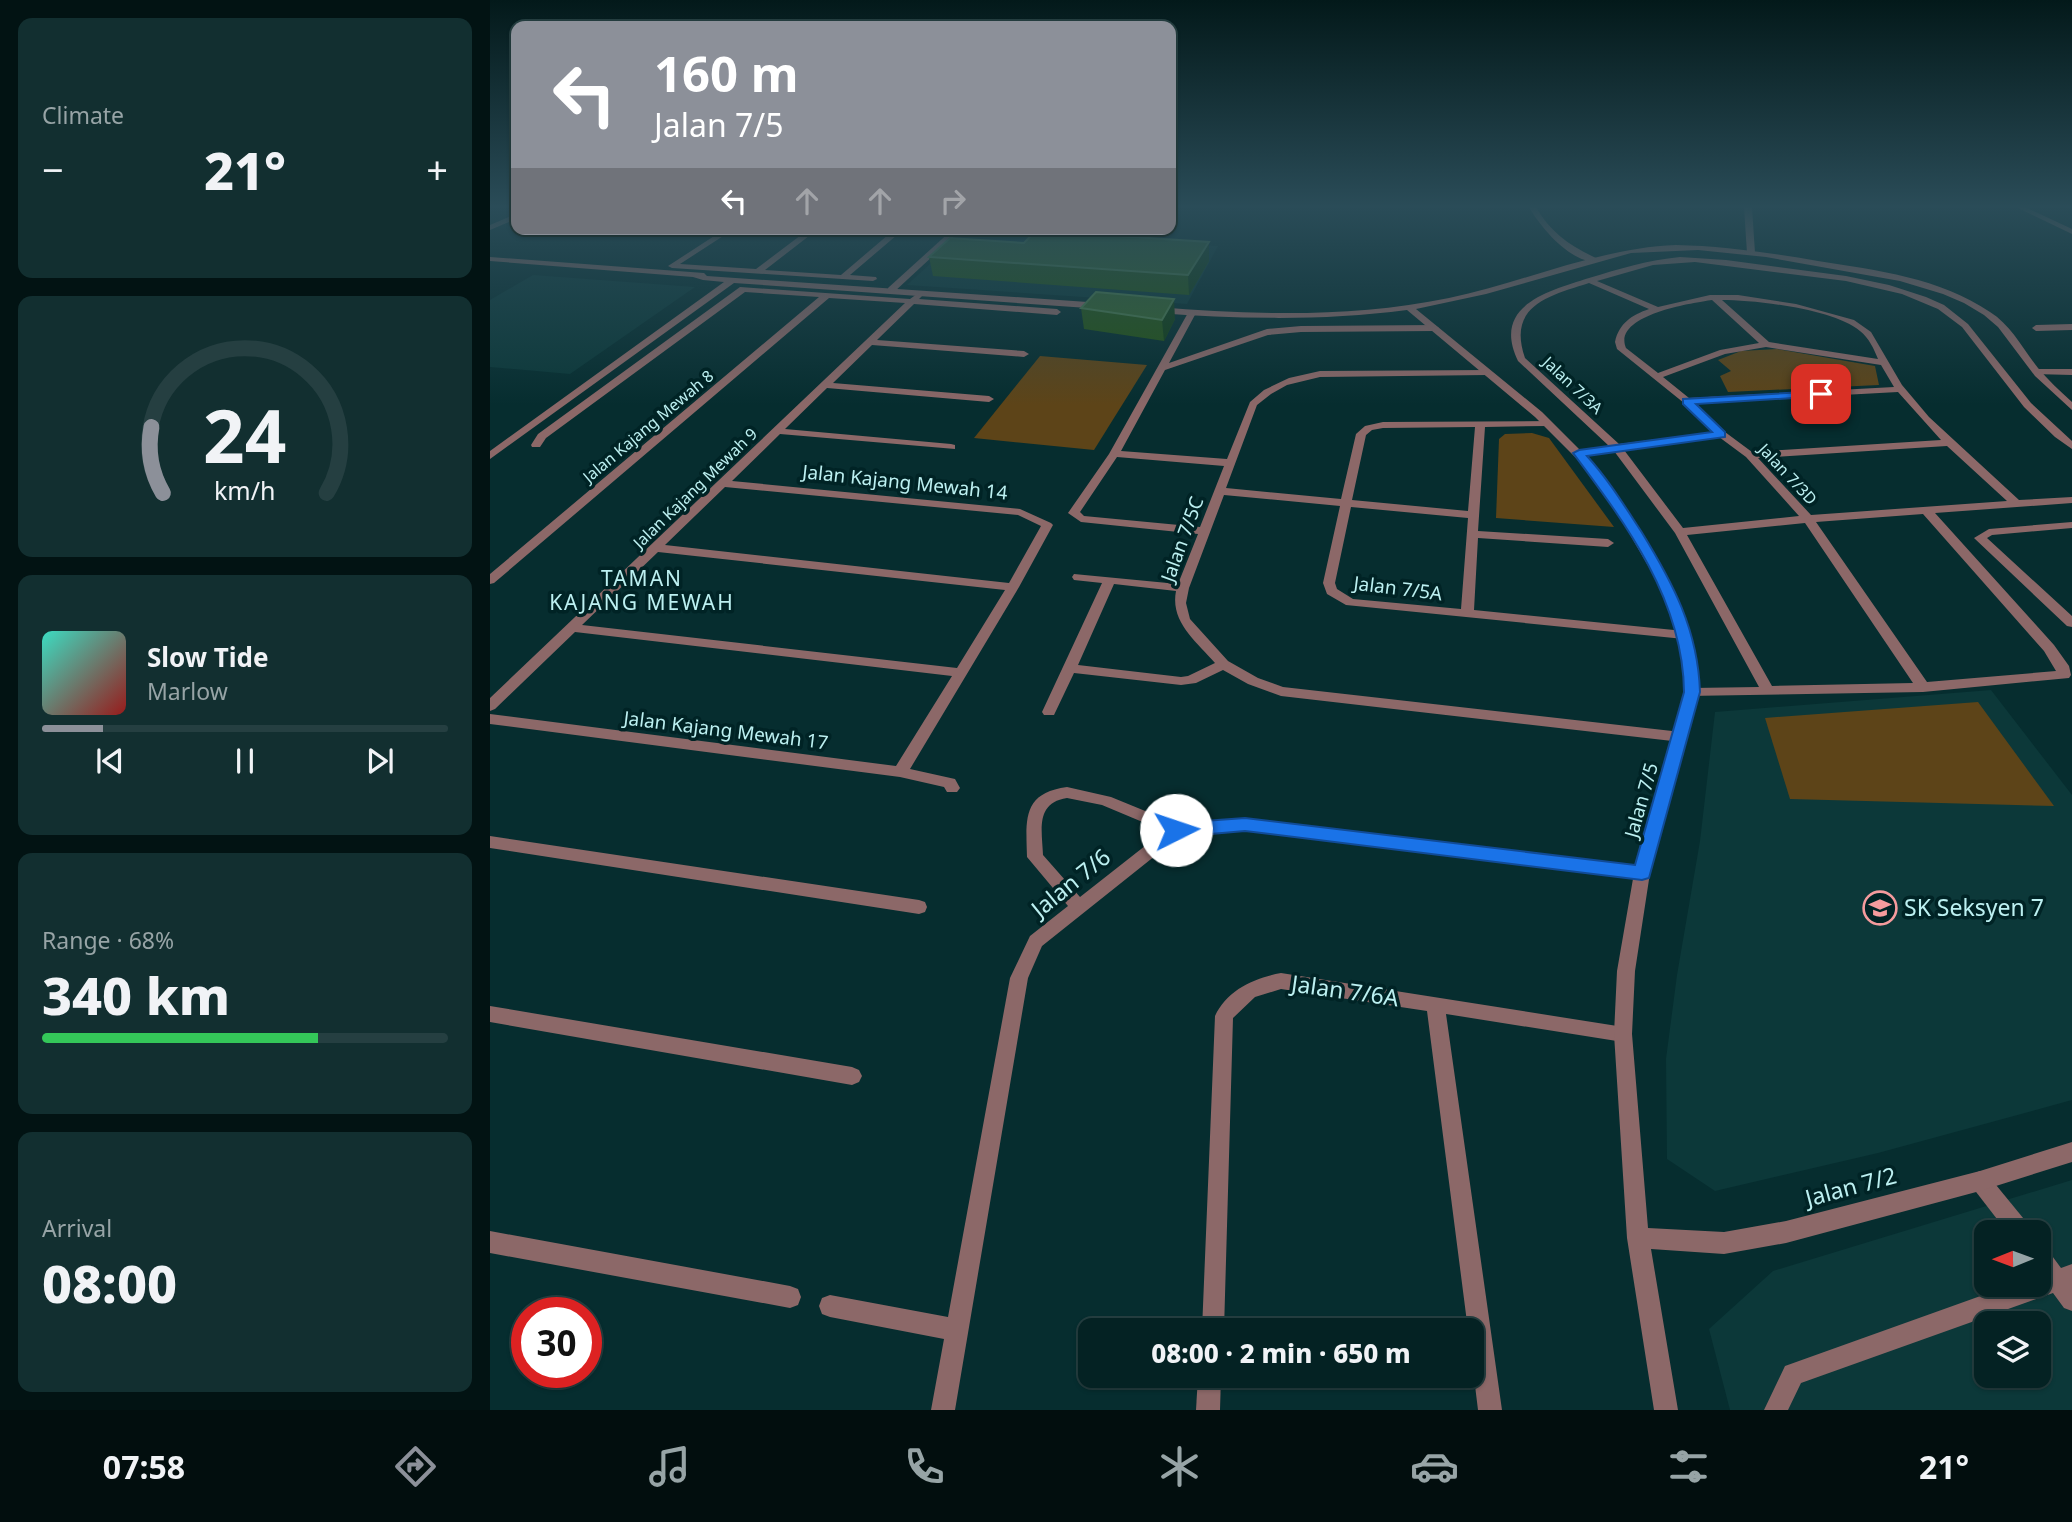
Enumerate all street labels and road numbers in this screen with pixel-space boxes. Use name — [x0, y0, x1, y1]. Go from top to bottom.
street label: Jalan 7/3A — [1537, 350, 1608, 419]
street label: Jalan Kajang Mewah 8 — [576, 365, 718, 489]
street label: Jalan Kajang Mewah 9 — [627, 423, 762, 554]
street label: Jalan 7/3D — [1753, 437, 1822, 509]
street label: Jalan Kajang Mewah 14 — [799, 458, 1009, 506]
street label: Jalan 7/5C — [1154, 493, 1209, 587]
street label: Jalan 7/5A — [1350, 569, 1445, 606]
street label: Jalan Kajang Mewah 17 — [620, 704, 830, 755]
street label: Jalan 7/5 — [1617, 759, 1664, 842]
street label: Jalan 7/6 — [1023, 840, 1117, 925]
street label: Jalan 7/6A — [1288, 966, 1401, 1013]
street label: Jalan 7/2 — [1800, 1159, 1900, 1214]

